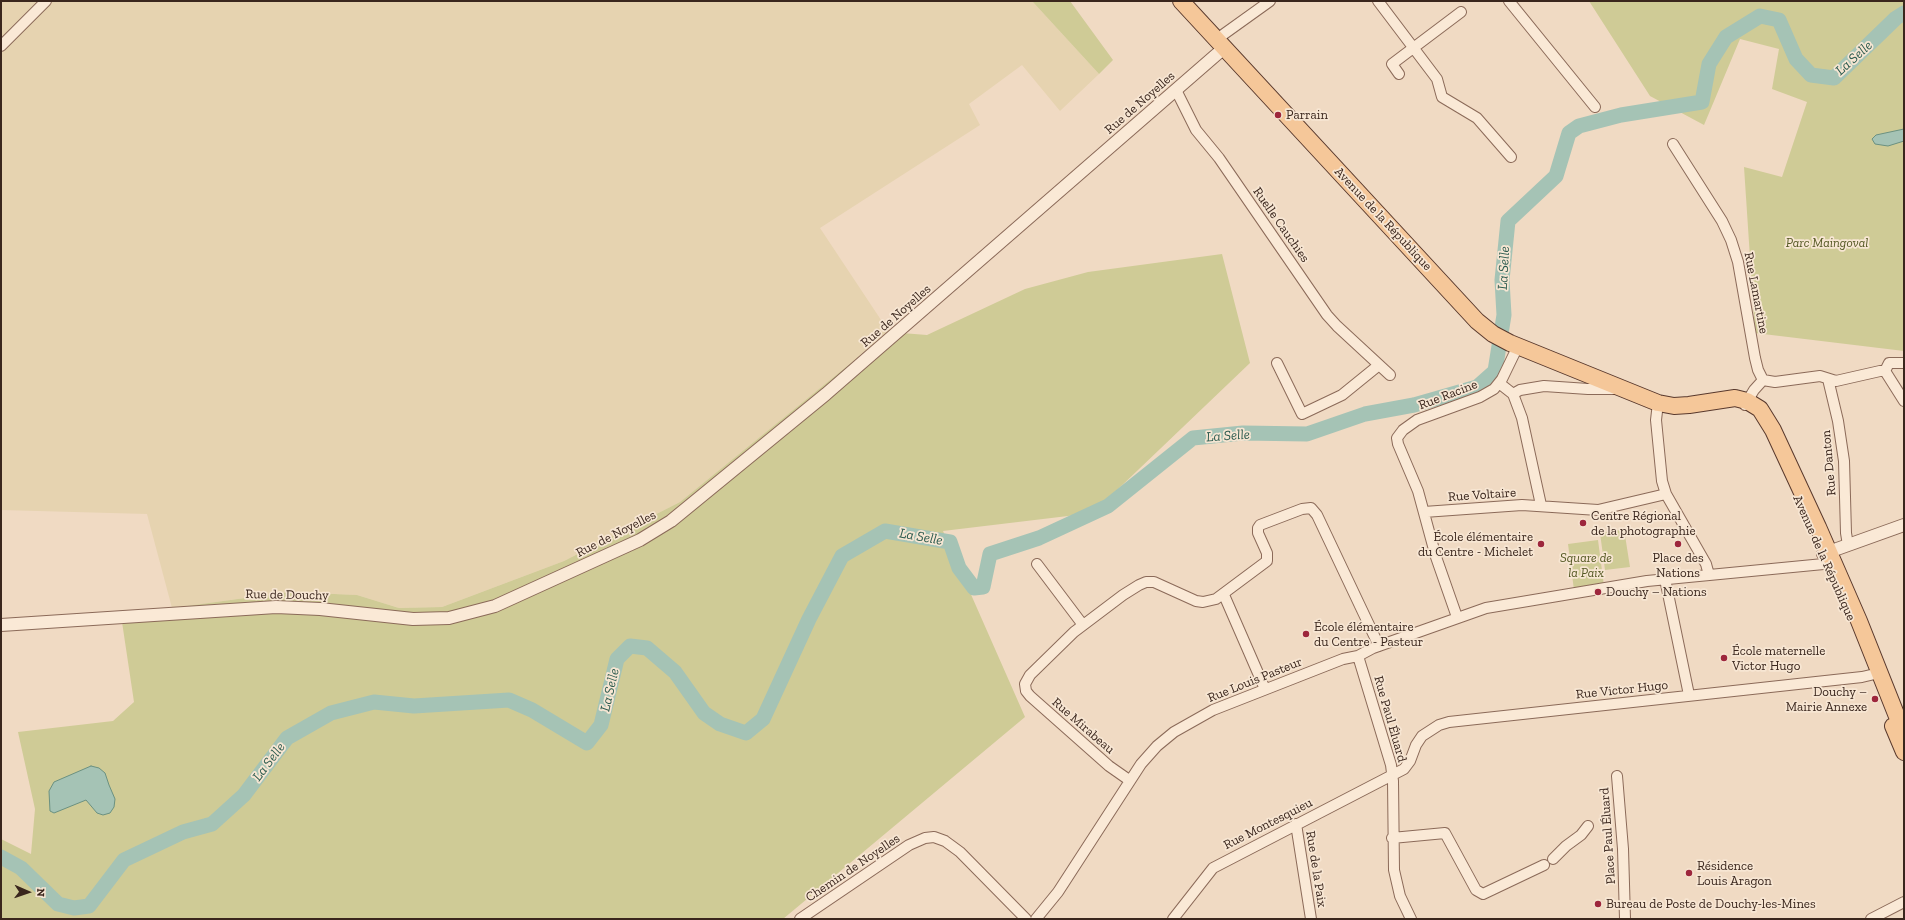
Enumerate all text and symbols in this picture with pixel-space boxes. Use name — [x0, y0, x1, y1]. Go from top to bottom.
water label: La Selle — [1832, 37, 1876, 79]
street label: Rue de Noyelles — [1102, 68, 1178, 138]
place label: Parrain — [1286, 107, 1328, 123]
marker: Parrain — [1273, 110, 1283, 120]
street label: Avenue de la République — [1331, 164, 1435, 274]
street label: Ruelle Cauchies — [1249, 184, 1313, 266]
park label: Parc Maingoval — [1786, 235, 1868, 251]
water label: La Selle — [1494, 246, 1514, 290]
street label: Rue Lamartine — [1740, 251, 1772, 335]
street label: Rue de Noyelles — [858, 281, 934, 351]
street label: Rue Racine — [1416, 377, 1480, 413]
water label: La Selle — [1206, 426, 1250, 446]
street label: Rue Danton — [1818, 429, 1840, 497]
street label: Rue Voltaire — [1447, 485, 1517, 505]
street label: Avenue de la République — [1789, 493, 1859, 623]
street label: Rue de Noyelles — [573, 507, 659, 561]
place label: Centre Régional de la photographie — [1591, 508, 1696, 539]
marker: Centre Régional de la photographie — [1578, 518, 1588, 528]
water label: La Selle — [898, 525, 944, 549]
place label: École élémentaire du Centre - Michelet — [1418, 529, 1533, 560]
marker: École élémentaire du Centre - Michelet — [1536, 539, 1546, 549]
marker: Place des Nations — [1673, 539, 1683, 549]
park label: Square de la Paix — [1560, 550, 1612, 581]
place label: Place des Nations — [1652, 550, 1704, 581]
place label: Douchy – Nations — [1606, 584, 1707, 600]
street label: Rue de Douchy — [245, 586, 329, 604]
marker: Douchy – Nations — [1593, 587, 1603, 597]
place label: École élémentaire du Centre - Pasteur — [1314, 619, 1423, 650]
marker: École élémentaire du Centre - Pasteur — [1301, 629, 1311, 639]
place label: École maternelle Victor Hugo — [1732, 643, 1825, 674]
marker: École maternelle Victor Hugo — [1719, 653, 1729, 663]
street label: Rue Louis Pasteur — [1205, 654, 1305, 706]
water label: La Selle — [597, 667, 623, 713]
street label: Rue Paul Éluard — [1370, 674, 1410, 764]
street label: Rue Victor Hugo — [1575, 677, 1669, 703]
place label: Douchy – Mairie Annexe — [1786, 684, 1867, 715]
marker: Douchy – Mairie Annexe — [1870, 694, 1880, 704]
street label: Rue Mirabeau — [1049, 695, 1117, 757]
water label: La Selle — [249, 739, 289, 785]
street label: Place Paul Éluard — [1597, 787, 1619, 885]
street label: Rue Montesquieu — [1221, 795, 1315, 853]
street label: Rue de la Paix — [1302, 830, 1330, 908]
street label: Chemin de Noyelles — [803, 831, 903, 905]
place label: Résidence Louis Aragon — [1697, 858, 1772, 889]
marker: Résidence Louis Aragon — [1684, 868, 1694, 878]
north arrow — [8, 872, 48, 912]
text: N — [34, 888, 47, 897]
place label: Bureau de Poste de Douchy-les-Mines — [1606, 896, 1816, 912]
marker: Bureau de Poste de Douchy-les-Mines — [1593, 899, 1603, 909]

